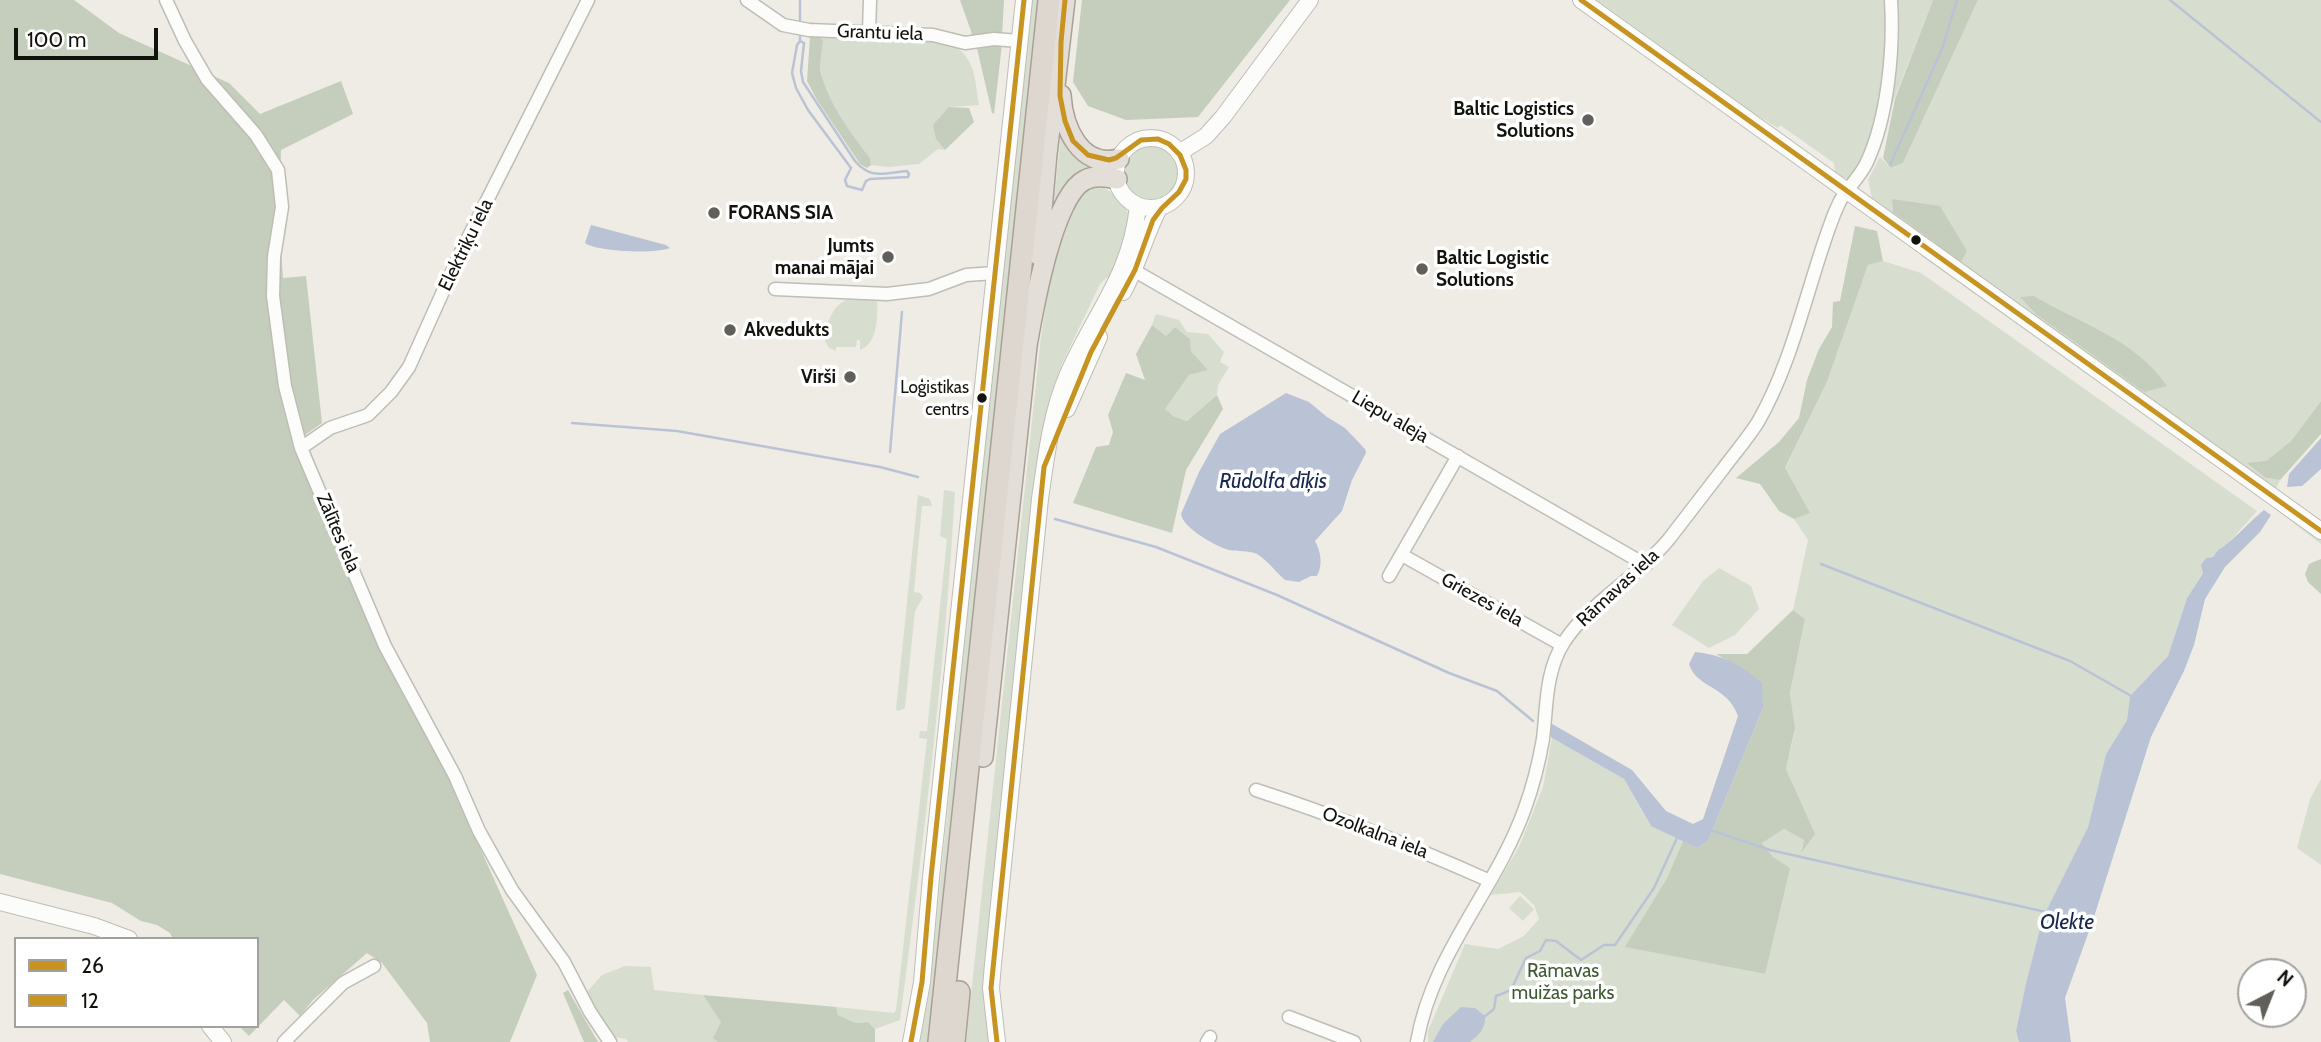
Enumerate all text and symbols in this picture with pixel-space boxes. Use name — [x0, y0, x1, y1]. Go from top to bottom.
scale bar — [18, 14, 161, 58]
street label: Grantu iela — [837, 20, 923, 46]
text: 100 m — [27, 27, 86, 52]
place label: Baltic Logistics Solutions — [1453, 98, 1574, 142]
marker: Baltic Logistics Solutions — [1580, 112, 1596, 128]
street label: Elektriķu iela — [434, 195, 498, 295]
place label: FORANS SIA — [728, 202, 833, 224]
marker: FORANS SIA — [706, 205, 722, 221]
unlabelled marker — [1909, 233, 1923, 247]
place label: Jumts manai mājai — [775, 235, 874, 279]
place label: Baltic Logistic Solutions — [1436, 247, 1549, 291]
marker: Jumts manai mājai — [880, 249, 896, 265]
marker: Baltic Logistic Solutions — [1414, 261, 1430, 277]
place label: Akvedukts — [744, 319, 829, 341]
marker: Akvedukts — [722, 322, 738, 338]
place label: Virši — [801, 366, 836, 388]
marker: Virši — [842, 369, 858, 385]
place label: Loģistikas centrs — [900, 378, 969, 418]
street label: Liepu aleja — [1348, 386, 1432, 448]
marker: Loģistikas centrs — [975, 391, 989, 405]
water label: Rūdolfa dīķis — [1219, 469, 1327, 495]
street label: Zālītes iela — [311, 490, 365, 576]
street label: Rāmavas iela — [1572, 544, 1664, 632]
street label: Griezes iela — [1437, 568, 1527, 632]
street label: Ozolkalna iela — [1319, 802, 1431, 864]
water label: Olekte — [2040, 910, 2094, 936]
legend — [14, 937, 259, 1028]
text: 26 — [81, 953, 104, 978]
north arrow — [2237, 958, 2307, 1028]
park label: Rāmavas muižas parks — [1512, 960, 1614, 1004]
text: N — [2272, 965, 2298, 992]
text: 12 — [81, 988, 99, 1013]

